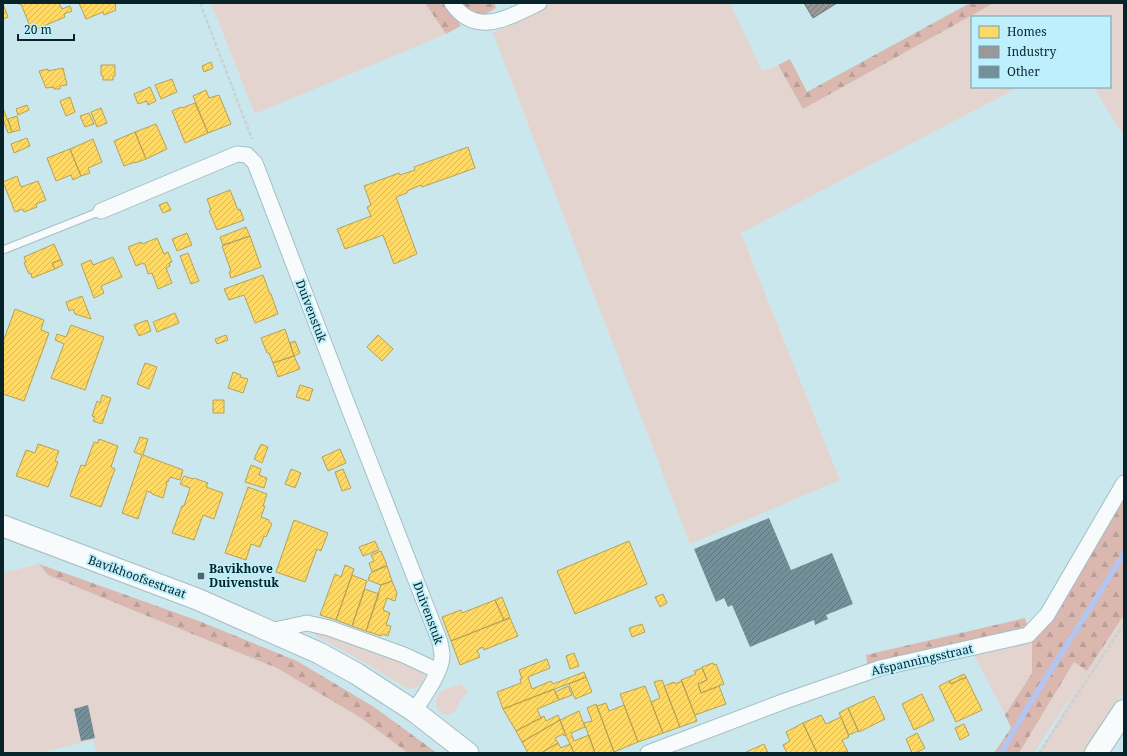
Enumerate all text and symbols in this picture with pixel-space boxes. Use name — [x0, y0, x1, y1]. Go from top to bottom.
scale bar — [18, 16, 74, 42]
legend — [971, 16, 1111, 88]
text: 20 m — [24, 21, 52, 38]
text: Homes — [1007, 23, 1047, 40]
text: Industry — [1007, 43, 1056, 60]
text: Other — [1007, 63, 1040, 80]
street label: Duivenstuk — [292, 277, 332, 345]
street label: Bavikhoofsestraat — [86, 551, 188, 602]
place label: Bavikhove Duivenstuk — [209, 560, 279, 591]
marker: Bavikhove Duivenstuk — [196, 571, 206, 581]
street label: Duivenstuk — [409, 579, 448, 647]
street label: Afspanningsstraat — [869, 640, 975, 680]

